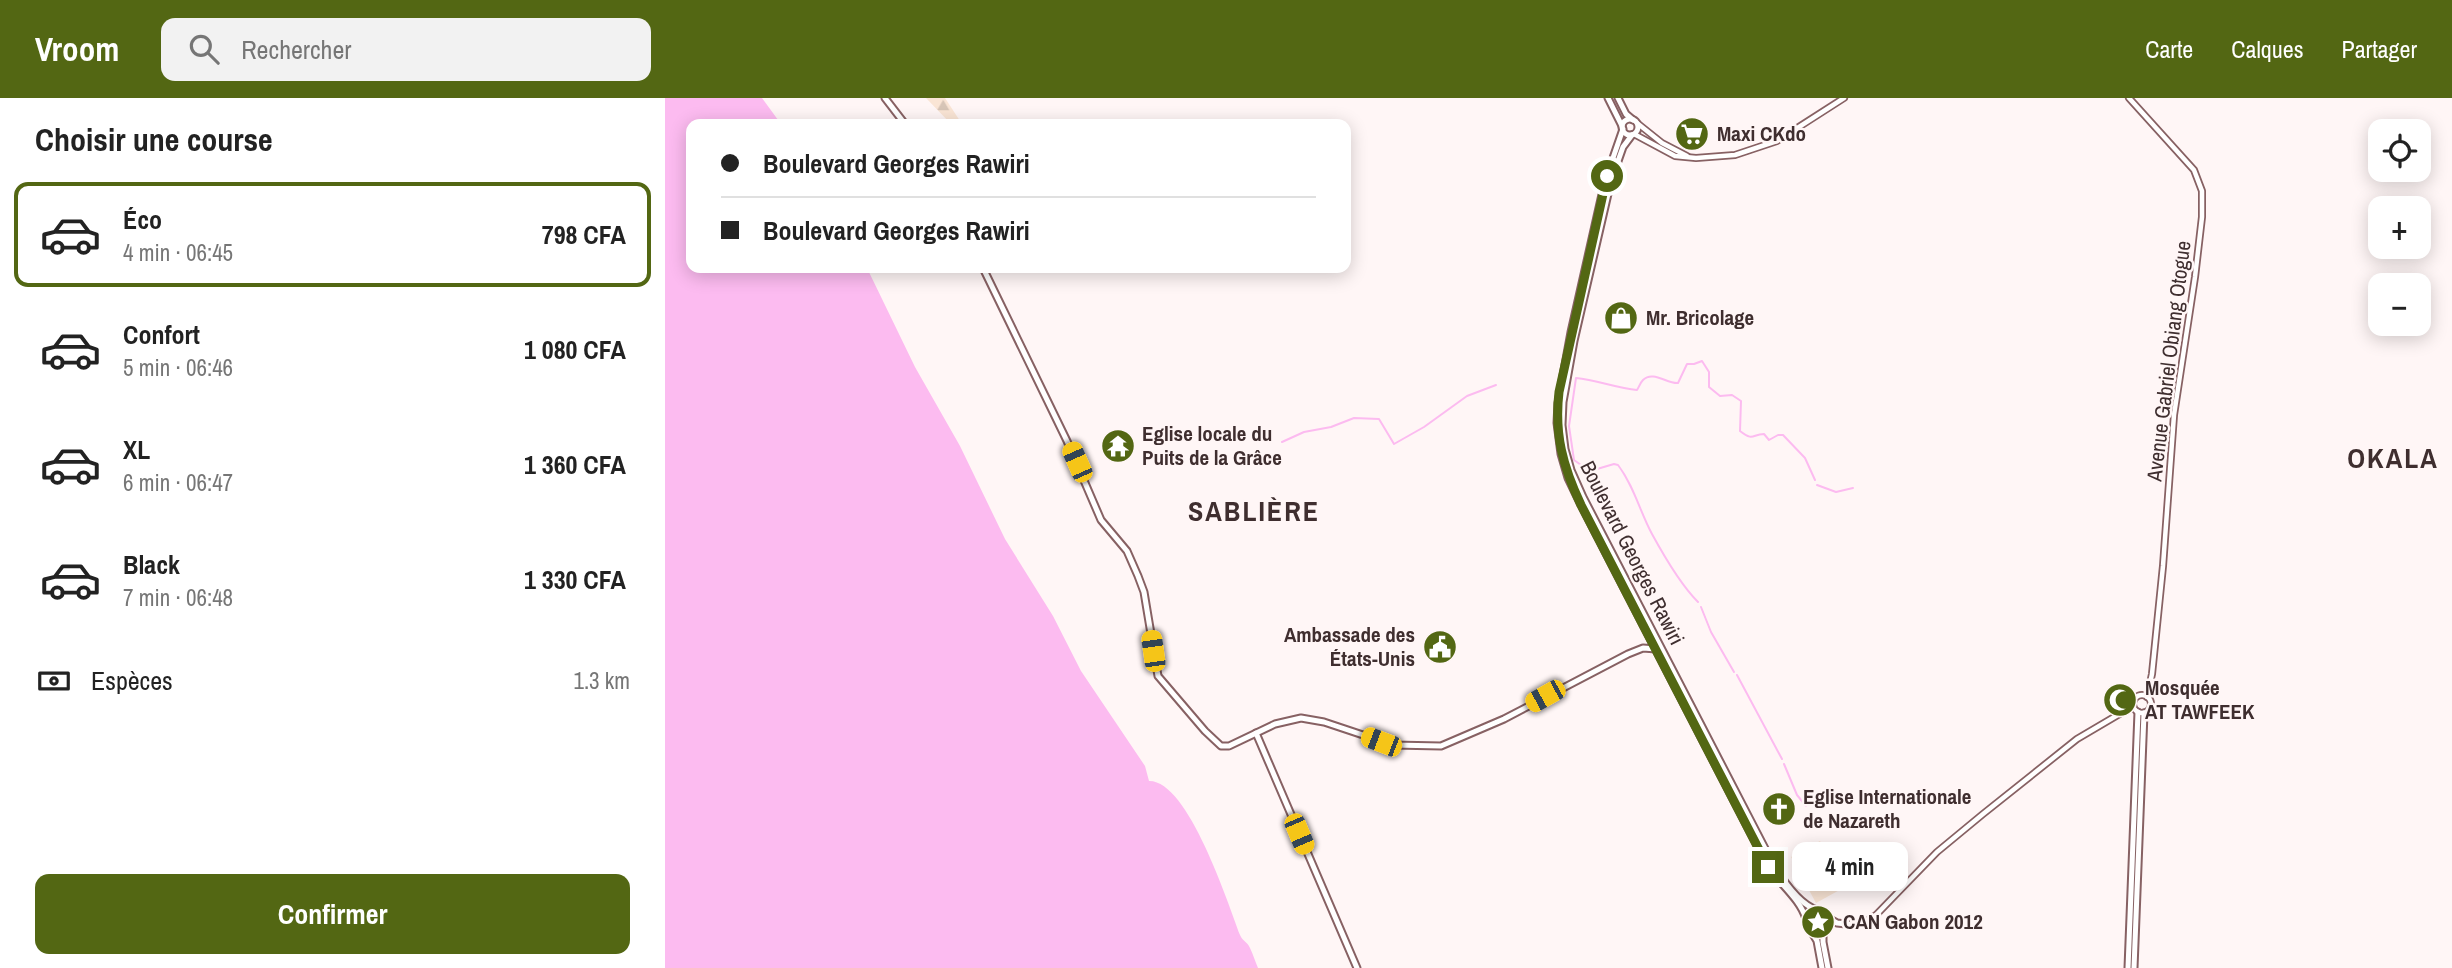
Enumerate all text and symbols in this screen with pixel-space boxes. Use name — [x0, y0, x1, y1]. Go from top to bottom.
search box — [161, 18, 651, 81]
text: Vroom — [35, 27, 119, 71]
icon: search — [185, 30, 223, 68]
text: Rechercher — [241, 32, 351, 67]
text: Carte — [2145, 33, 2193, 65]
text: Calques — [2231, 33, 2304, 65]
text: Partager — [2342, 33, 2417, 65]
supermarket icon: Maxi CKdo — [1673, 115, 1711, 153]
text: Choisir une course — [35, 118, 273, 161]
place label: Maxi CKdo — [1717, 119, 1806, 148]
map controls — [2368, 119, 2431, 336]
button: locate — [2368, 119, 2431, 182]
text: Boulevard Georges Rawiri — [763, 146, 1030, 181]
route start — [1591, 160, 1623, 192]
button: + — [2368, 196, 2431, 259]
text: Éco — [123, 202, 162, 237]
icon: car — [39, 203, 102, 266]
text: Boulevard Georges Rawiri — [763, 213, 1030, 248]
text: 798 CFA — [542, 217, 626, 252]
text: 4 min · 06:45 — [123, 237, 233, 268]
street label: Avenue Gabriel Obiang Otogue — [2139, 239, 2198, 484]
button: − — [2368, 273, 2431, 336]
shop icon: Mr. Bricolage — [1602, 299, 1640, 337]
place label: Mr. Bricolage — [1646, 303, 1754, 332]
text: Confort — [123, 317, 200, 352]
icon: car — [39, 318, 102, 381]
text: 1 080 CFA — [524, 332, 626, 367]
text: 5 min · 06:46 — [123, 352, 233, 383]
place label: Eglise locale du Puits de la Grâce — [1142, 419, 1282, 472]
temple icon: Eglise locale du Puits de la Grâce — [1099, 427, 1137, 465]
text: XL — [123, 432, 150, 467]
icon: car — [39, 433, 102, 496]
car — [1059, 439, 1096, 485]
district label: OKALA — [2347, 439, 2439, 477]
text: 1 360 CFA — [524, 447, 626, 482]
street label: Boulevard Georges Rawiri — [1573, 456, 1691, 650]
text: 6 min · 06:47 — [123, 467, 233, 498]
district label: SABLIÈRE — [1188, 492, 1320, 530]
text: Black — [123, 547, 180, 582]
icon: car — [39, 548, 102, 611]
text: 1 330 CFA — [524, 562, 626, 597]
text: 7 min · 06:48 — [123, 582, 233, 613]
place label: Ambassade des États-Unis — [1284, 620, 1415, 673]
public building icon: Ambassade des États-Unis — [1421, 628, 1459, 666]
car — [1140, 629, 1167, 673]
icon: cash — [35, 662, 73, 700]
text: Espèces — [91, 663, 173, 698]
text: 1.3 km — [573, 665, 630, 696]
place label: Mosquée AT TAWFEEK — [2145, 673, 2255, 726]
car — [1522, 677, 1569, 715]
mosque icon: Mosquée AT TAWFEEK — [2101, 681, 2139, 719]
car — [1358, 725, 1405, 759]
place label: Eglise Internationale de Nazareth — [1803, 782, 1971, 835]
church icon: Eglise Internationale de Nazareth — [1760, 790, 1798, 828]
car — [1282, 811, 1317, 857]
callout: 4 min — [1793, 842, 1908, 892]
route end — [1752, 851, 1784, 883]
text: 4 min — [1825, 851, 1875, 882]
button: Confirmer — [35, 874, 630, 954]
place icon: CAN Gabon 2012 — [1799, 903, 1837, 941]
place label: CAN Gabon 2012 — [1843, 907, 1983, 936]

